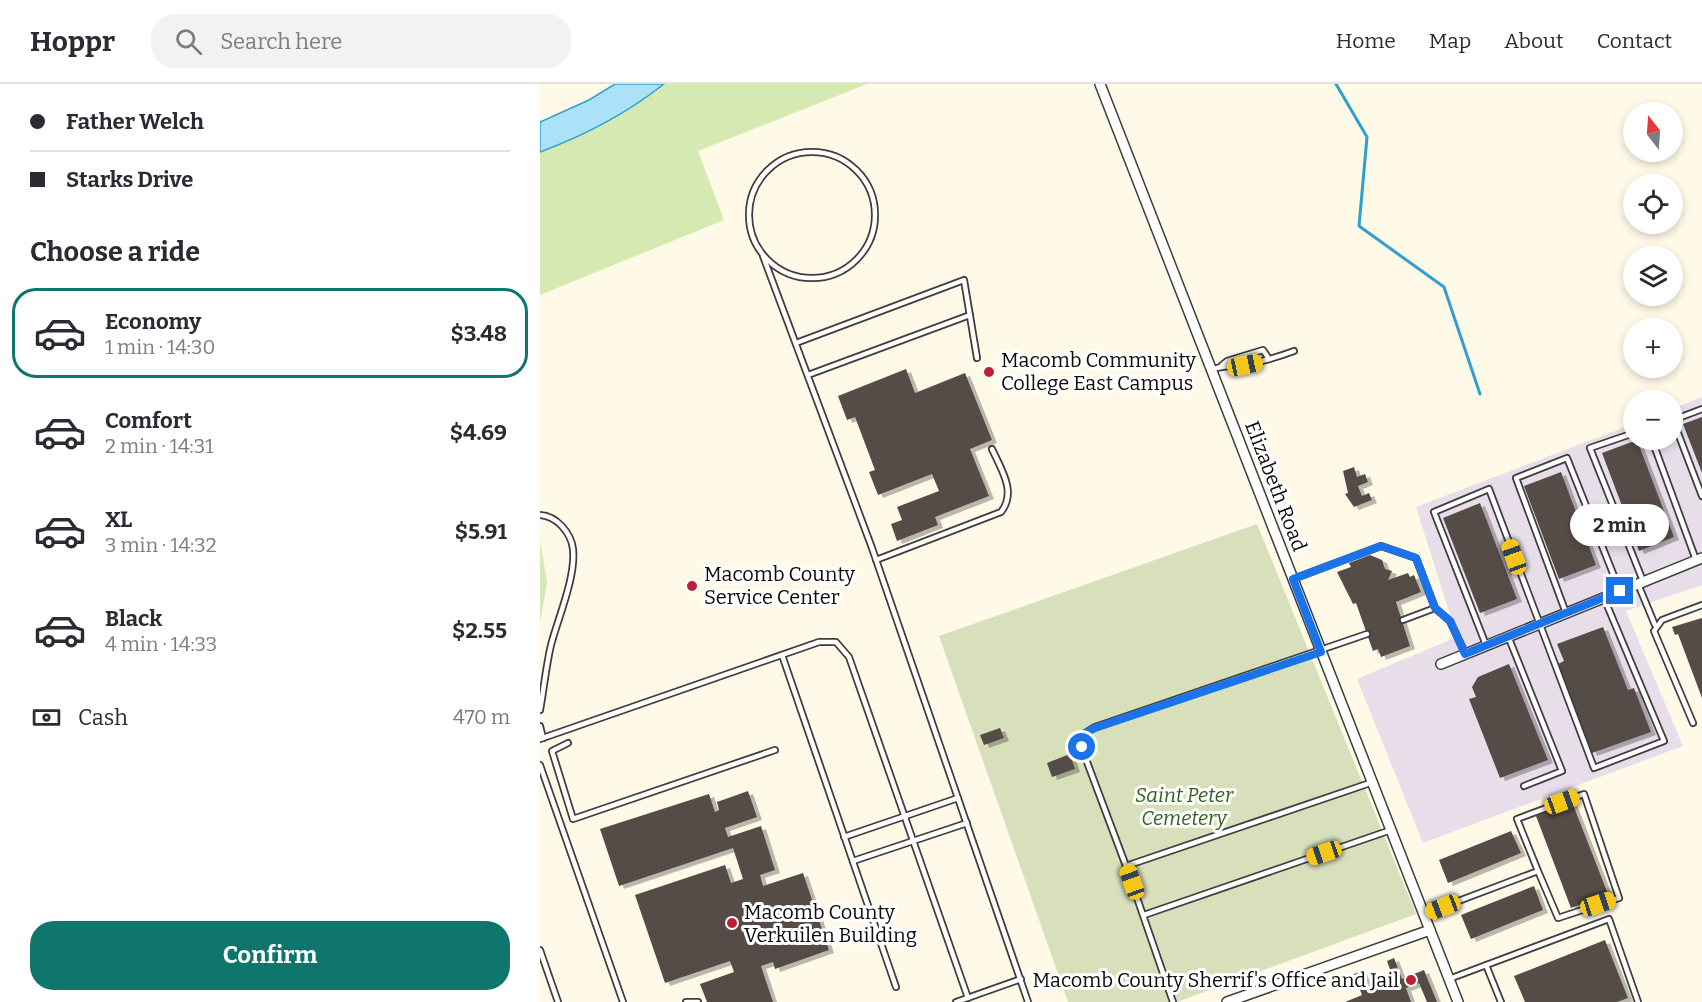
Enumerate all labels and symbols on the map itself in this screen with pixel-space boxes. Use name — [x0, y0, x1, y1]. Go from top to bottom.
north arrow — [1623, 102, 1683, 162]
place label: Macomb Community College East Campus — [1001, 348, 1197, 395]
car — [1226, 352, 1264, 378]
marker: Macomb Community College East Campus — [982, 365, 996, 379]
street label: Elizabeth Road — [1240, 417, 1312, 555]
callout: 2 min — [1570, 504, 1670, 546]
car — [1499, 537, 1529, 577]
place label: Macomb County Service Center — [704, 562, 855, 609]
route end — [1606, 577, 1633, 604]
marker: Macomb County Service Center — [685, 579, 699, 593]
route start — [1068, 733, 1095, 760]
park label: Saint Peter Cemetery — [1135, 783, 1234, 830]
car — [1542, 787, 1582, 817]
car — [1304, 839, 1344, 867]
car — [1117, 862, 1147, 902]
car — [1578, 890, 1618, 918]
car — [1423, 892, 1463, 922]
place label: Macomb County Verkuilen Building — [744, 900, 917, 947]
marker: Macomb County Verkuilen Building — [725, 916, 739, 930]
place label: Macomb County Sherrif's Office and Jail — [1033, 968, 1399, 992]
marker: Macomb County Sherrif's Office and Jail — [1404, 973, 1418, 987]

